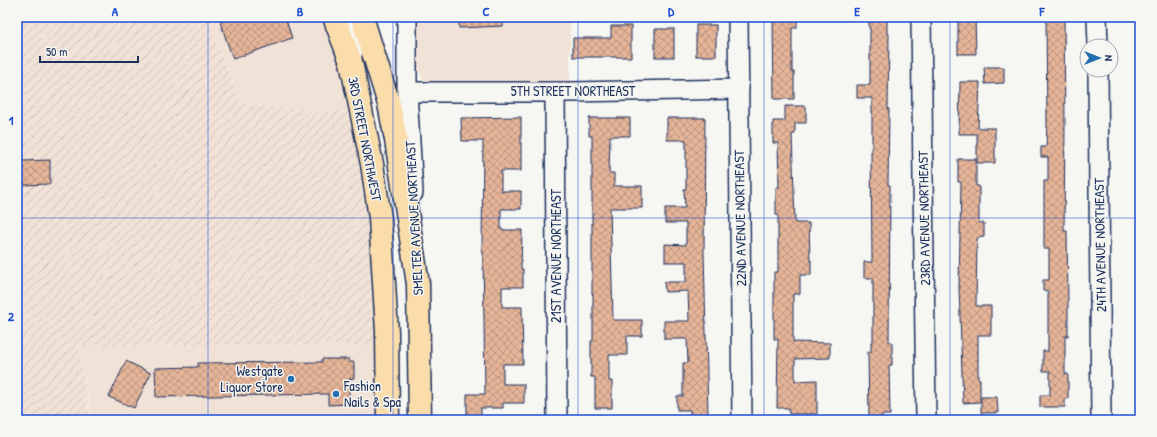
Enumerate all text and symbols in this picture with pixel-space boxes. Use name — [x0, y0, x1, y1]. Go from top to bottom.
text: A — [112, 2, 119, 20]
text: B — [297, 2, 304, 20]
text: C — [482, 2, 490, 20]
text: D — [668, 2, 675, 20]
text: E — [854, 2, 860, 20]
text: F — [1039, 2, 1046, 20]
scale bar — [40, 38, 138, 64]
north arrow — [1079, 38, 1119, 78]
text: 50 m — [46, 43, 67, 60]
text: N — [1102, 55, 1116, 61]
street label: 3RD STREET NORTHWEST — [344, 75, 387, 203]
street label: 5TH STREET NORTHEAST — [511, 81, 636, 100]
text: 1 — [9, 111, 14, 129]
street label: SMELTER AVENUE NORTHEAST — [400, 140, 427, 296]
street label: 22ND AVENUE NORTHEAST — [729, 149, 750, 286]
street label: 23RD AVENUE NORTHEAST — [913, 150, 934, 286]
street label: 24TH AVENUE NORTHEAST — [1089, 177, 1110, 312]
street label: 21ST AVENUE NORTHEAST — [546, 189, 565, 323]
text: 2 — [8, 307, 15, 325]
place label: Westgate Liquor Store — [220, 361, 283, 397]
marker: Westgate Liquor Store — [286, 374, 296, 384]
place label: Fashion Nails & Spa — [343, 376, 401, 412]
marker: Fashion Nails & Spa — [331, 389, 341, 399]

